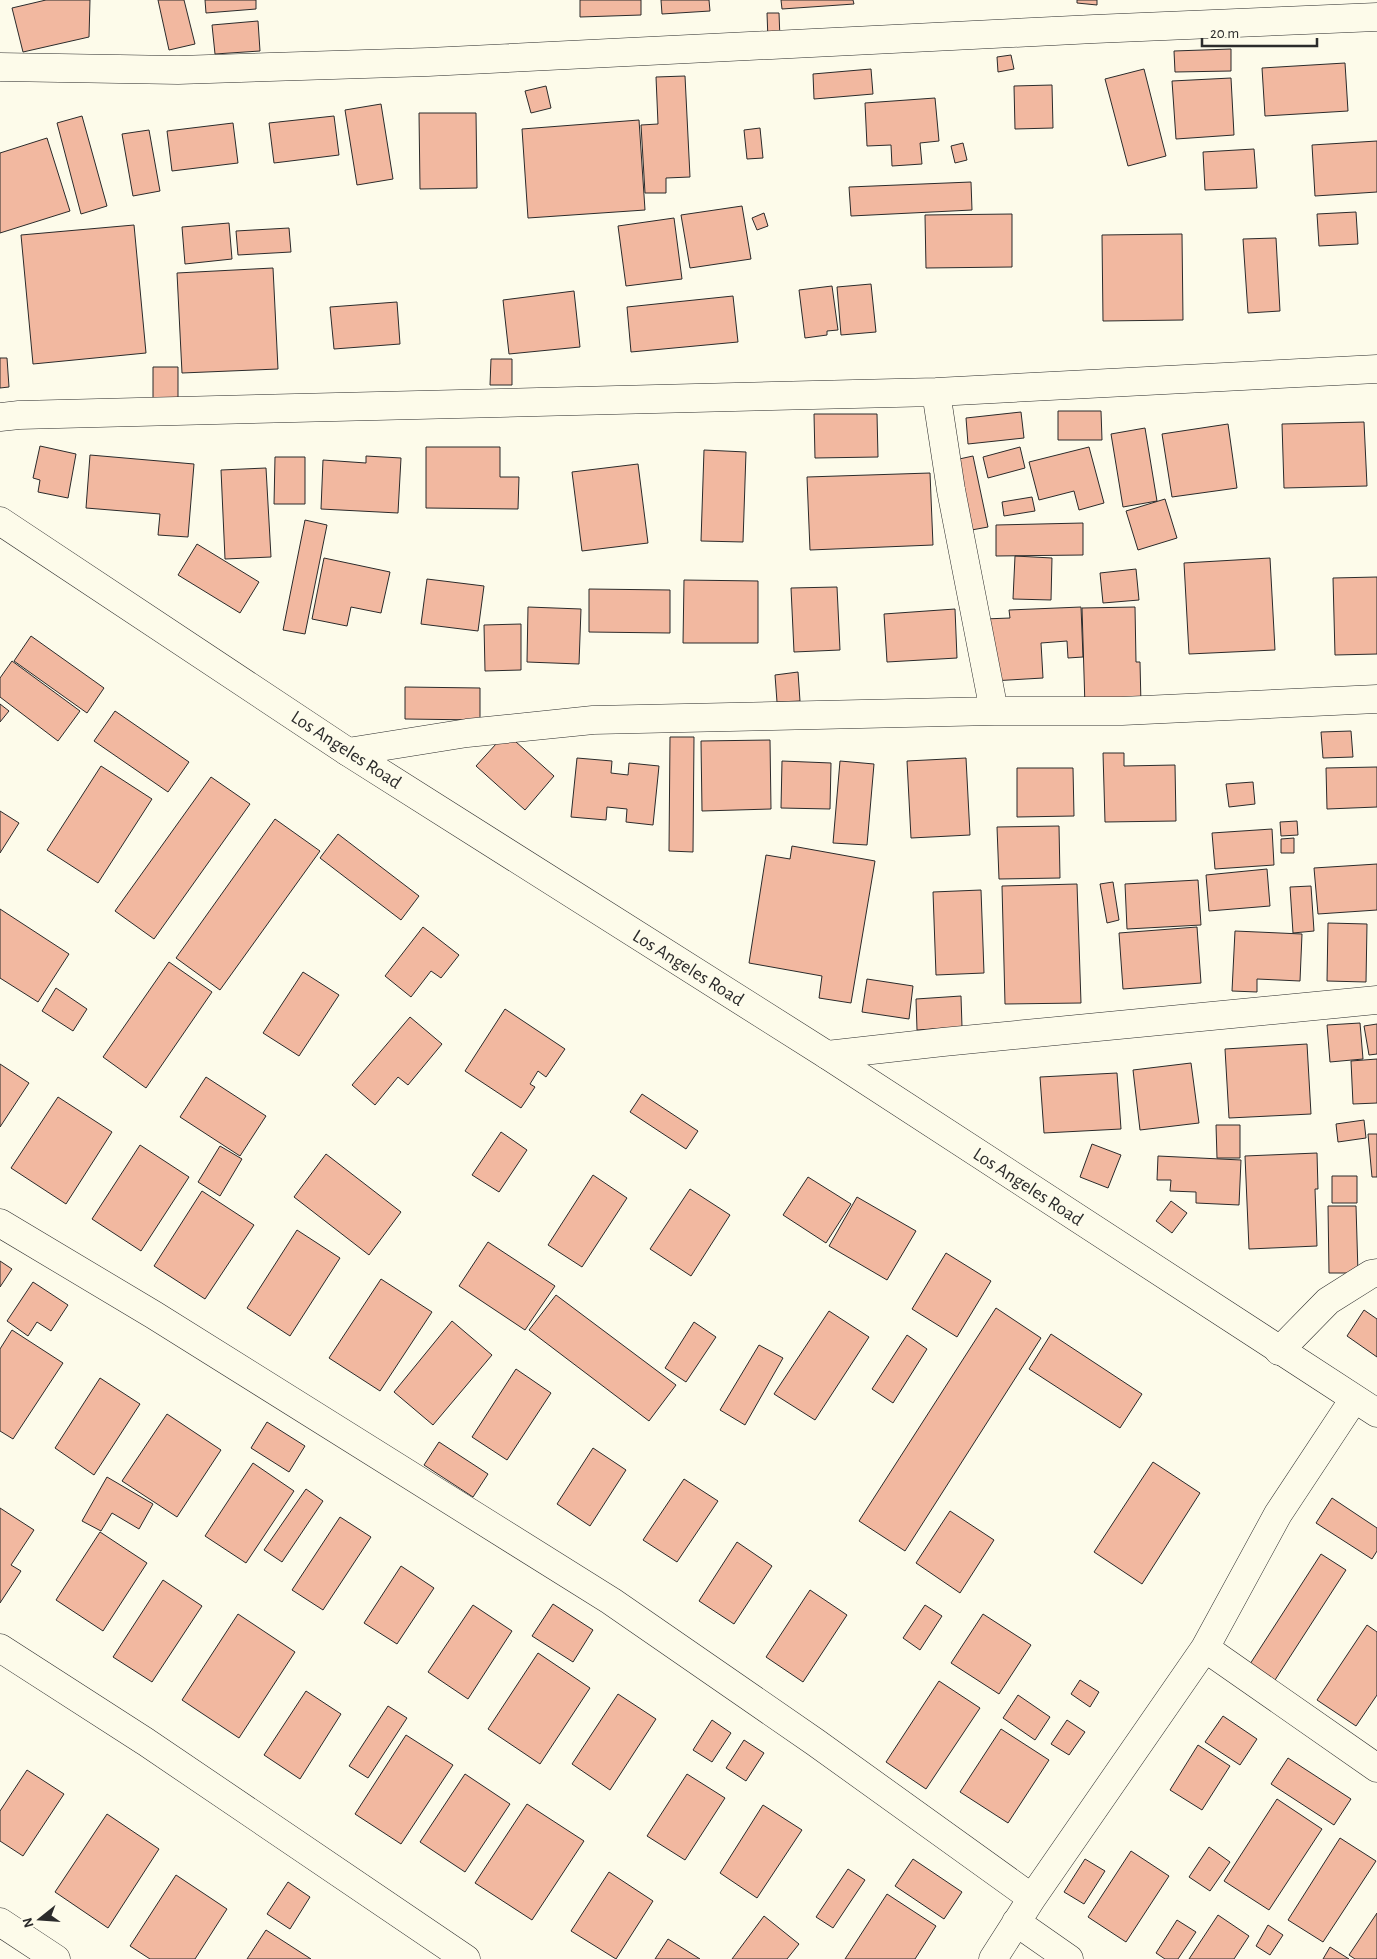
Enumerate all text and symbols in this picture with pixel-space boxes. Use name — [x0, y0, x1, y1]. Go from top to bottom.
scale bar — [1202, 15, 1317, 47]
text: 20 m — [1210, 26, 1239, 41]
street label: Los Angeles Road — [288, 707, 405, 793]
street label: Los Angeles Road — [629, 926, 747, 1010]
street label: Los Angeles Road — [970, 1144, 1087, 1230]
north arrow — [15, 1894, 65, 1944]
text: N — [20, 1916, 37, 1929]

